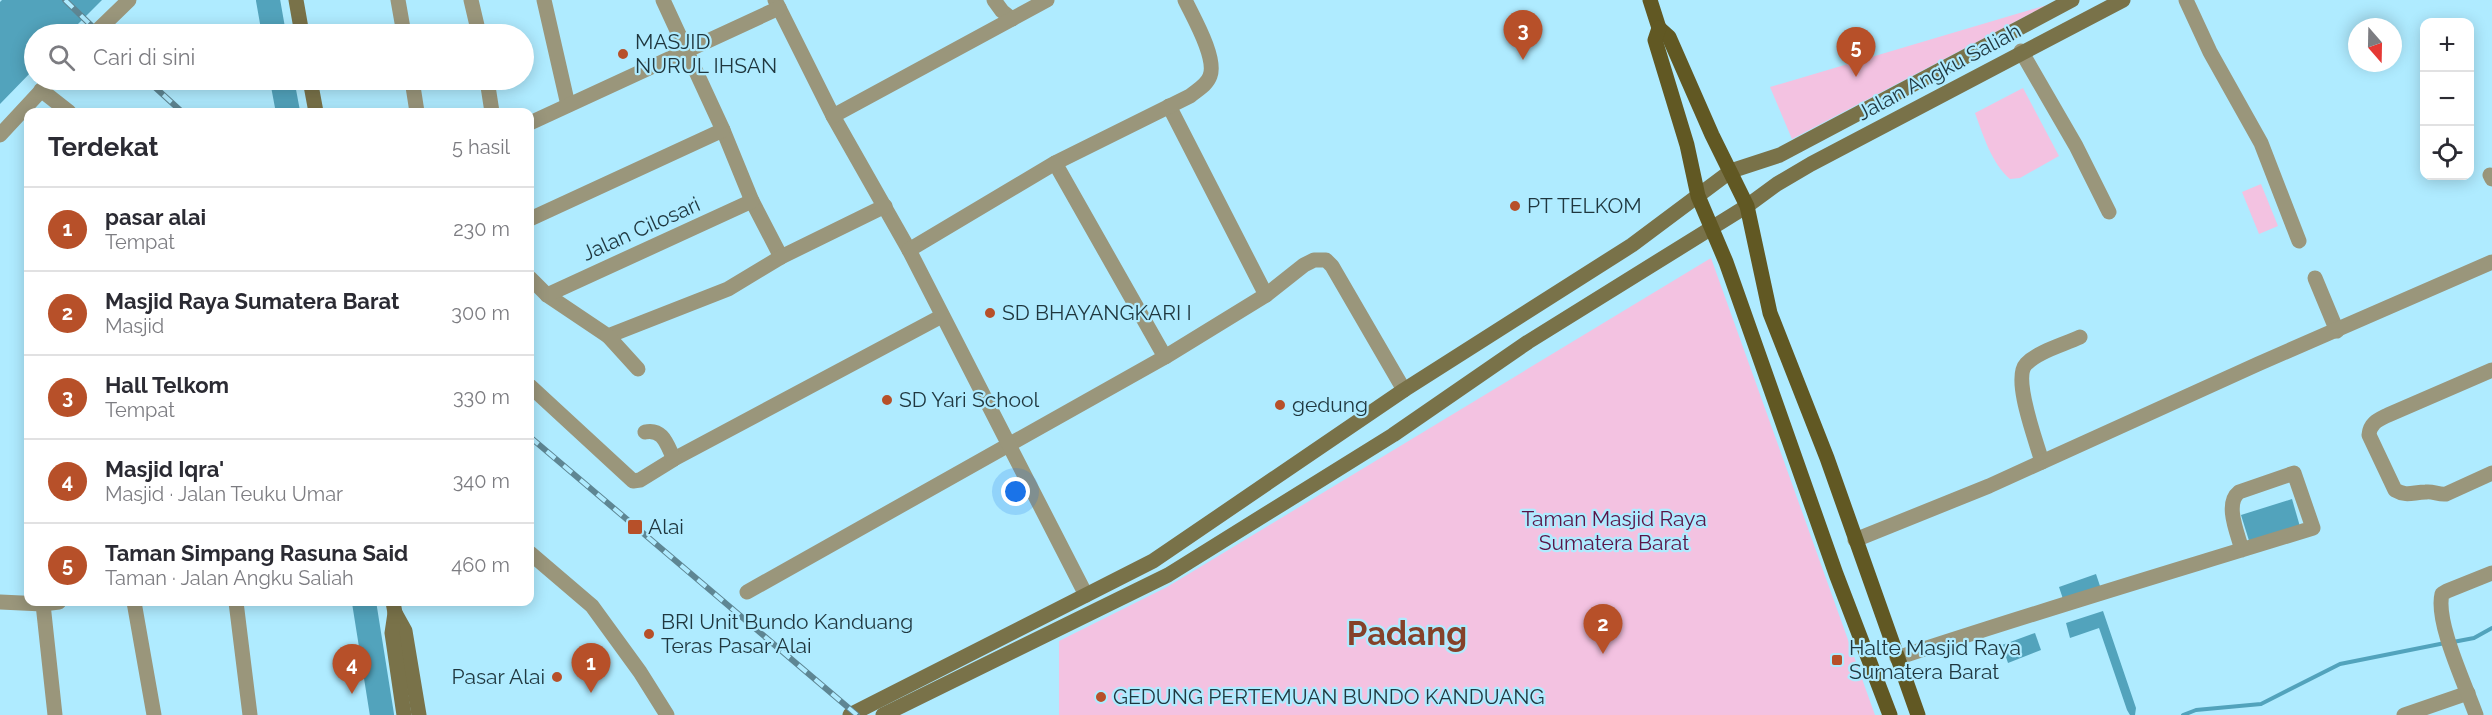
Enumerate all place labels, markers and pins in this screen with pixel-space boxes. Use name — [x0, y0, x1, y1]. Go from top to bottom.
pin: 3 — [1504, 10, 1543, 60]
pin: 5 — [1836, 28, 1876, 77]
place label: MASJID NURUL IHSAN — [635, 29, 777, 78]
marker: MASJID NURUL IHSAN — [616, 47, 630, 61]
place label: PT TELKOM — [1527, 193, 1642, 218]
marker: PT TELKOM — [1508, 199, 1522, 213]
place label: SD BHAYANGKARI I — [1002, 300, 1192, 325]
marker: SD BHAYANGKARI I — [983, 306, 997, 320]
place label: SD Yari School — [899, 387, 1039, 412]
place label: gedung — [1292, 392, 1368, 417]
marker: SD Yari School — [880, 393, 894, 407]
marker: gedung — [1273, 398, 1287, 412]
place label: Alai — [648, 514, 684, 539]
marker: Alai — [626, 518, 644, 536]
pin: 2 — [1584, 604, 1622, 654]
place label: BRI Unit Bundo Kanduang Teras Pasar Alai — [661, 609, 913, 658]
marker: BRI Unit Bundo Kanduang Teras Pasar Alai — [642, 627, 656, 641]
place label: Halte Masjid Raya Sumatera Barat — [1849, 635, 2021, 684]
pin: 4 — [332, 644, 372, 694]
pin: 1 — [572, 644, 610, 693]
marker: Halte Masjid Raya Sumatera Barat — [1830, 653, 1844, 667]
place label: Pasar Alai — [452, 664, 545, 689]
marker: Pasar Alai — [550, 670, 564, 684]
place label: GEDUNG PERTEMUAN BUNDO KANDUANG — [1113, 684, 1545, 709]
marker: GEDUNG PERTEMUAN BUNDO KANDUANG — [1094, 690, 1108, 704]

